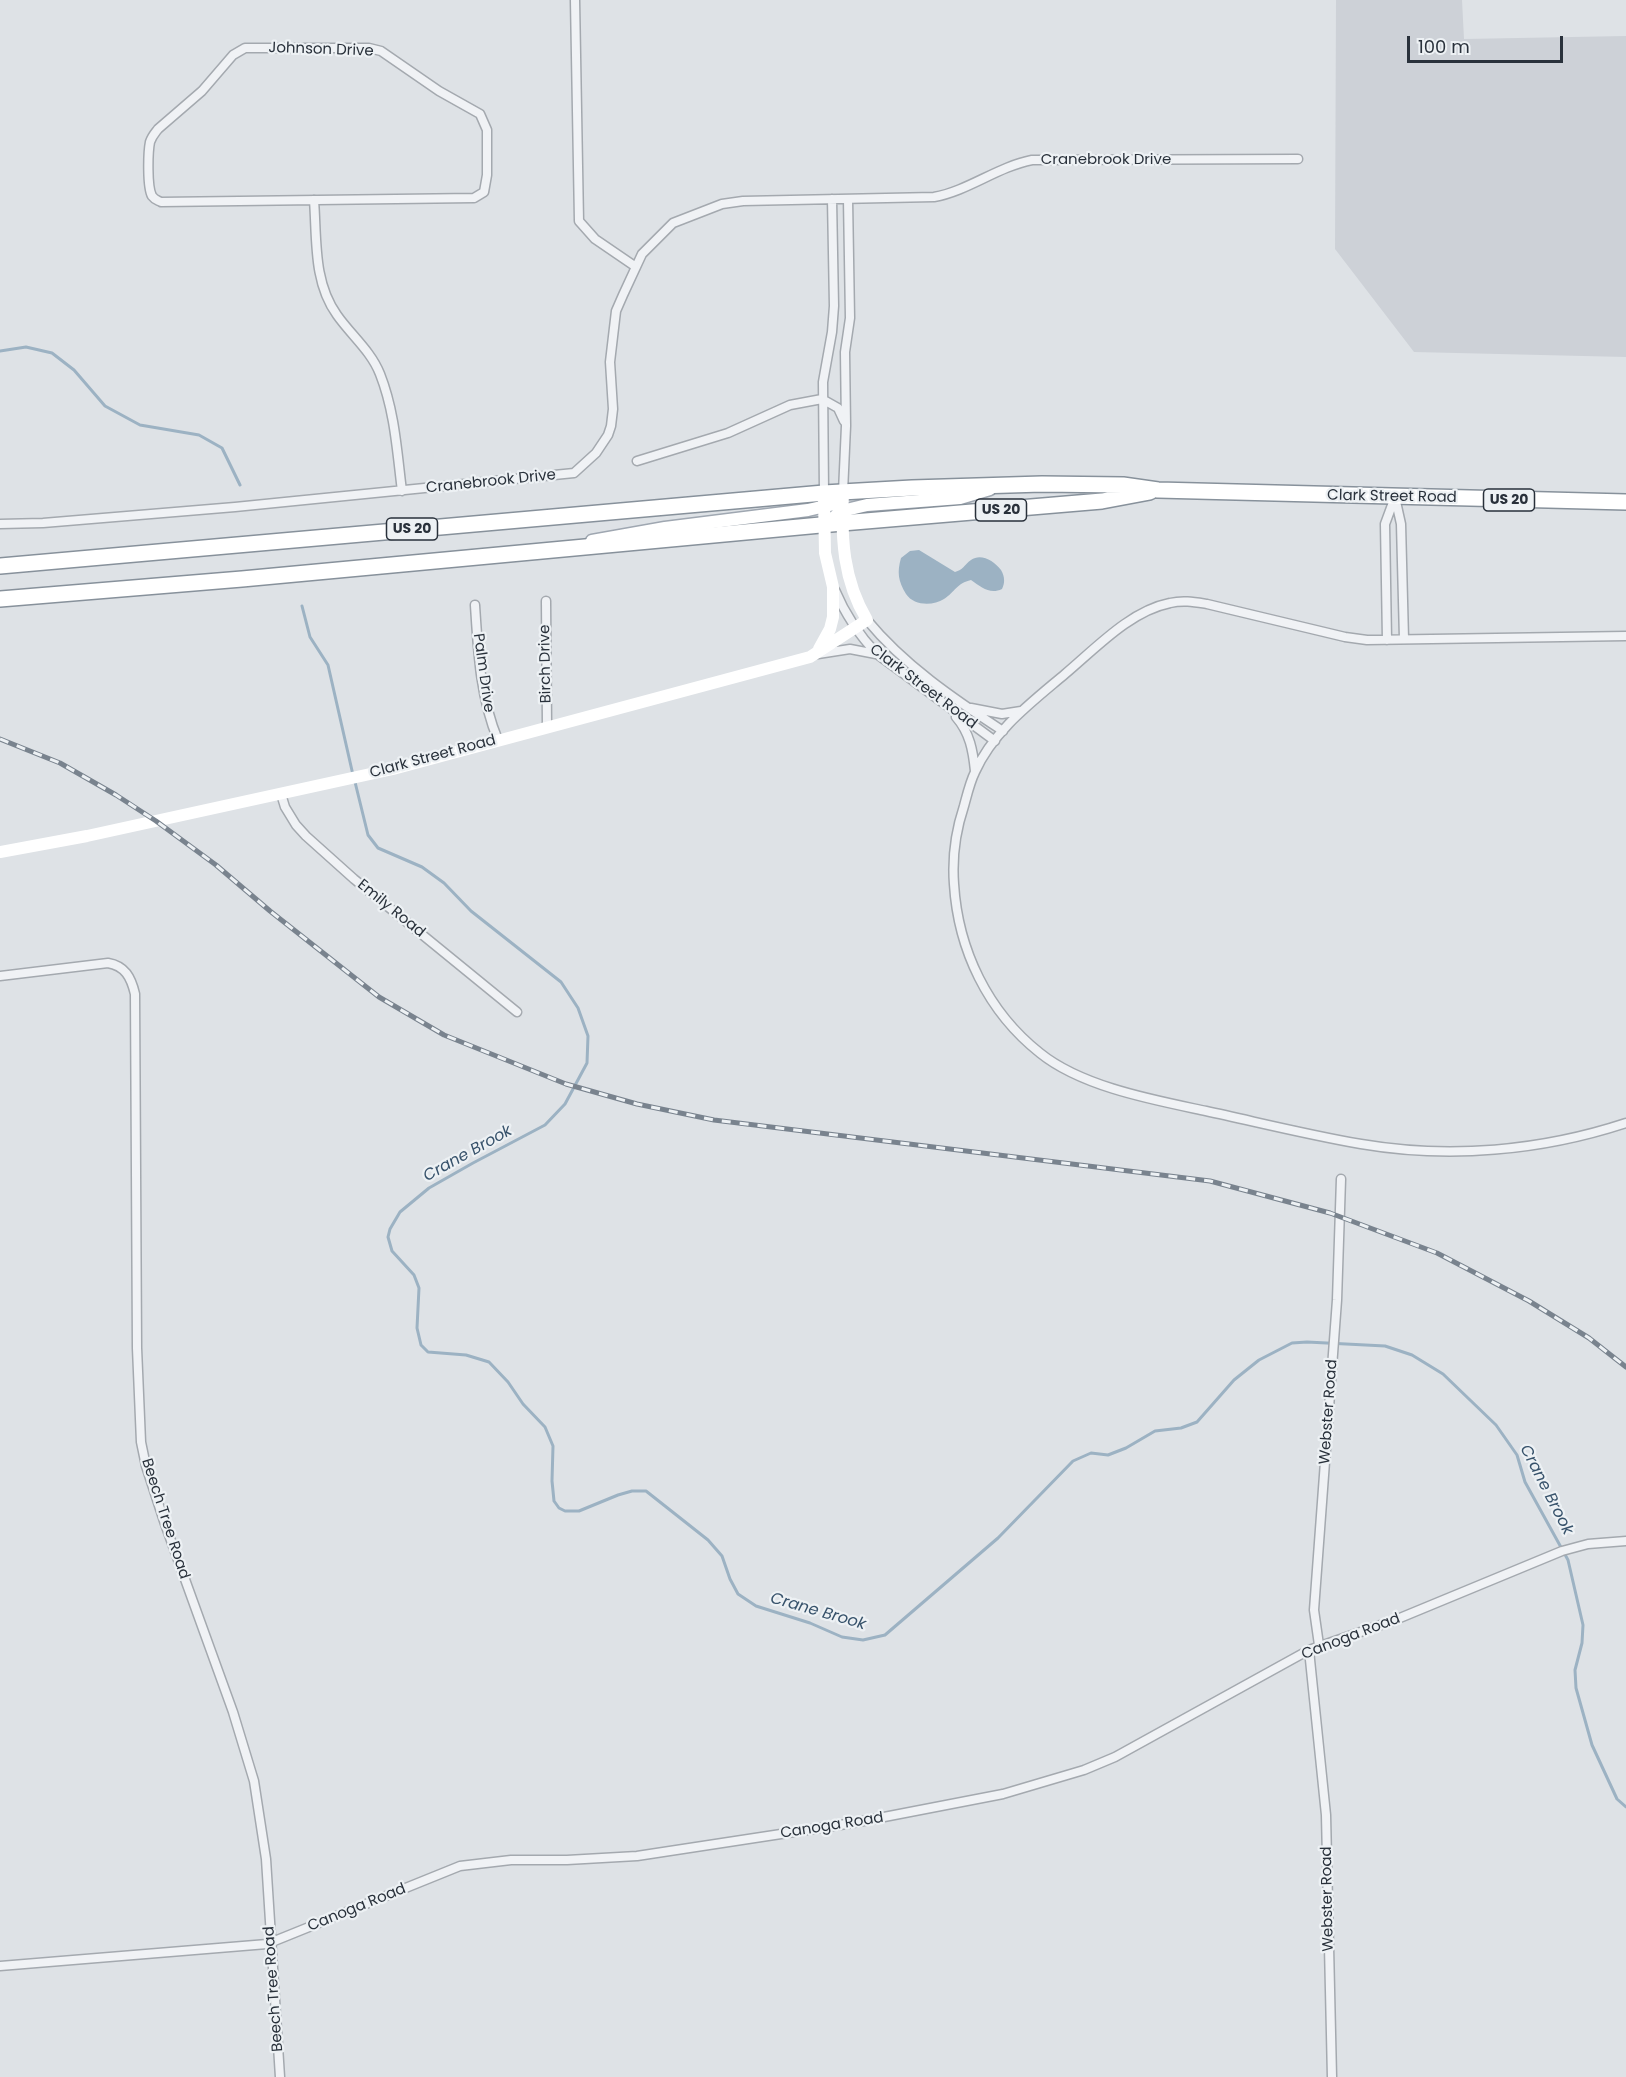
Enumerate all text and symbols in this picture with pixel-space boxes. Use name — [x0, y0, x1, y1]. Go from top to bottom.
scale bar — [1410, 24, 1566, 62]
text: 100 m — [1418, 34, 1470, 59]
street label: Johnson Drive — [268, 39, 374, 61]
street label: Cranebrook Drive — [1041, 151, 1171, 169]
street label: Cranebrook Drive — [425, 466, 557, 498]
street label: Clark Street Road — [1327, 487, 1457, 507]
road number: US 20 — [1484, 489, 1534, 511]
road number: US 20 — [976, 499, 1026, 521]
road number: US 20 — [386, 518, 438, 540]
street label: Birch Drive — [536, 624, 556, 704]
street label: Palm Drive — [469, 632, 497, 714]
street label: Clark Street Road — [866, 641, 980, 733]
street label: Clark Street Road — [368, 732, 498, 782]
street label: Emily Road — [353, 876, 429, 942]
water label: Crane Brook — [420, 1122, 516, 1186]
street label: Webster Road — [1316, 1359, 1342, 1465]
water label: Crane Brook — [1515, 1442, 1577, 1538]
street label: Beech Tree Road — [137, 1456, 193, 1582]
water label: Crane Brook — [768, 1589, 868, 1635]
street label: Canoga Road — [1299, 1610, 1403, 1664]
street label: Canoga Road — [779, 1809, 885, 1843]
street label: Webster Road — [1318, 1846, 1338, 1952]
street label: Canoga Road — [305, 1880, 409, 1936]
street label: Beech Tree Road — [261, 1926, 287, 2052]

